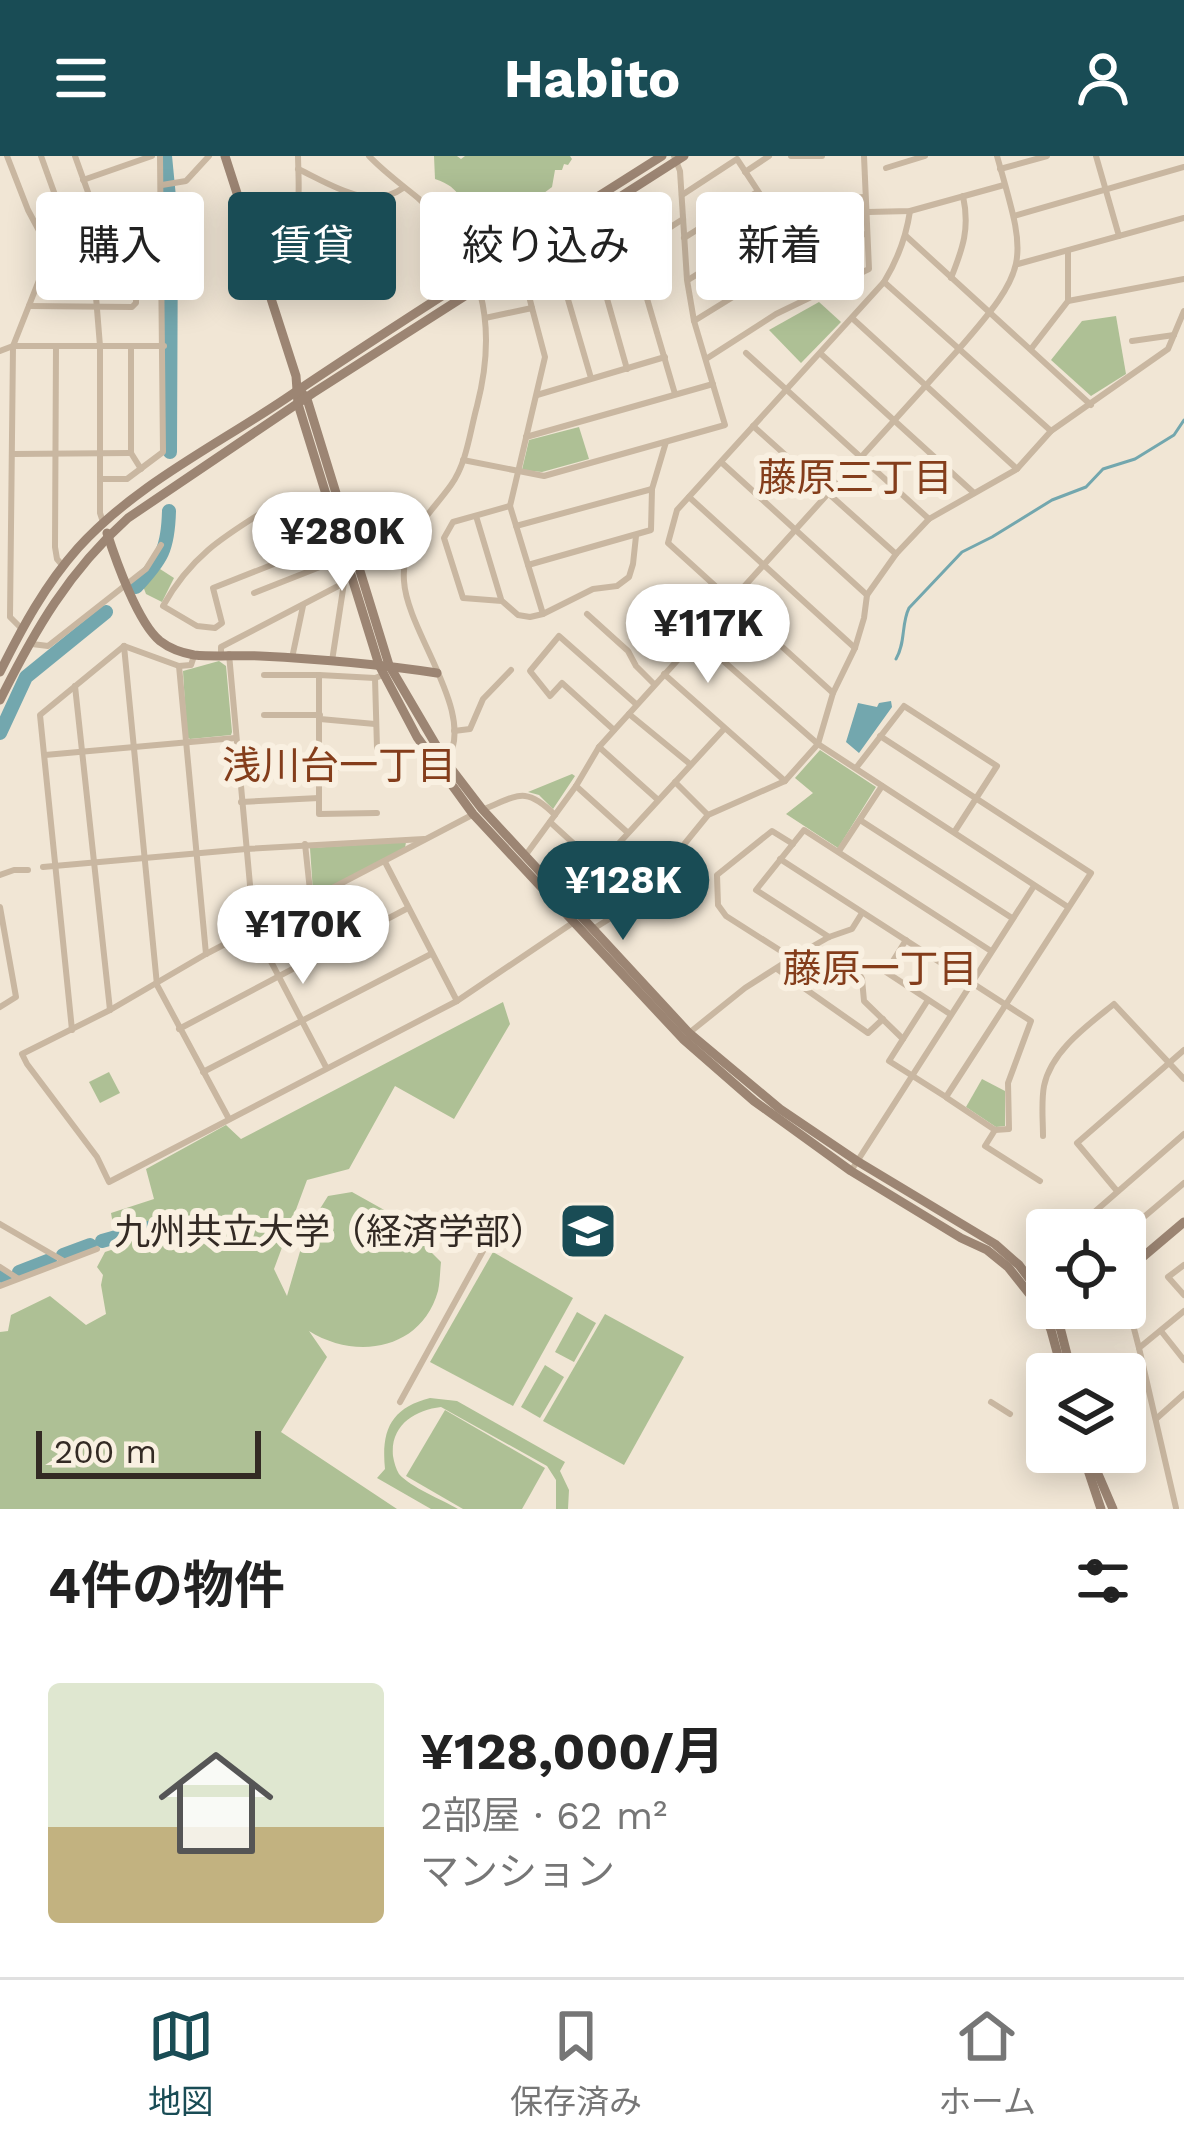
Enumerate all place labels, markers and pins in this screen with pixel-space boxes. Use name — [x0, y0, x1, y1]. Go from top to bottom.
pin: ¥280K — [258, 492, 426, 594]
pin: ¥117K — [624, 584, 792, 686]
pin: ¥128K — [539, 841, 707, 943]
pin: ¥170K — [219, 885, 387, 987]
school or university icon: 九州共立大学（経済学部） — [557, 1200, 619, 1262]
place label: 九州共立大学（経済学部） — [114, 1211, 546, 1253]

